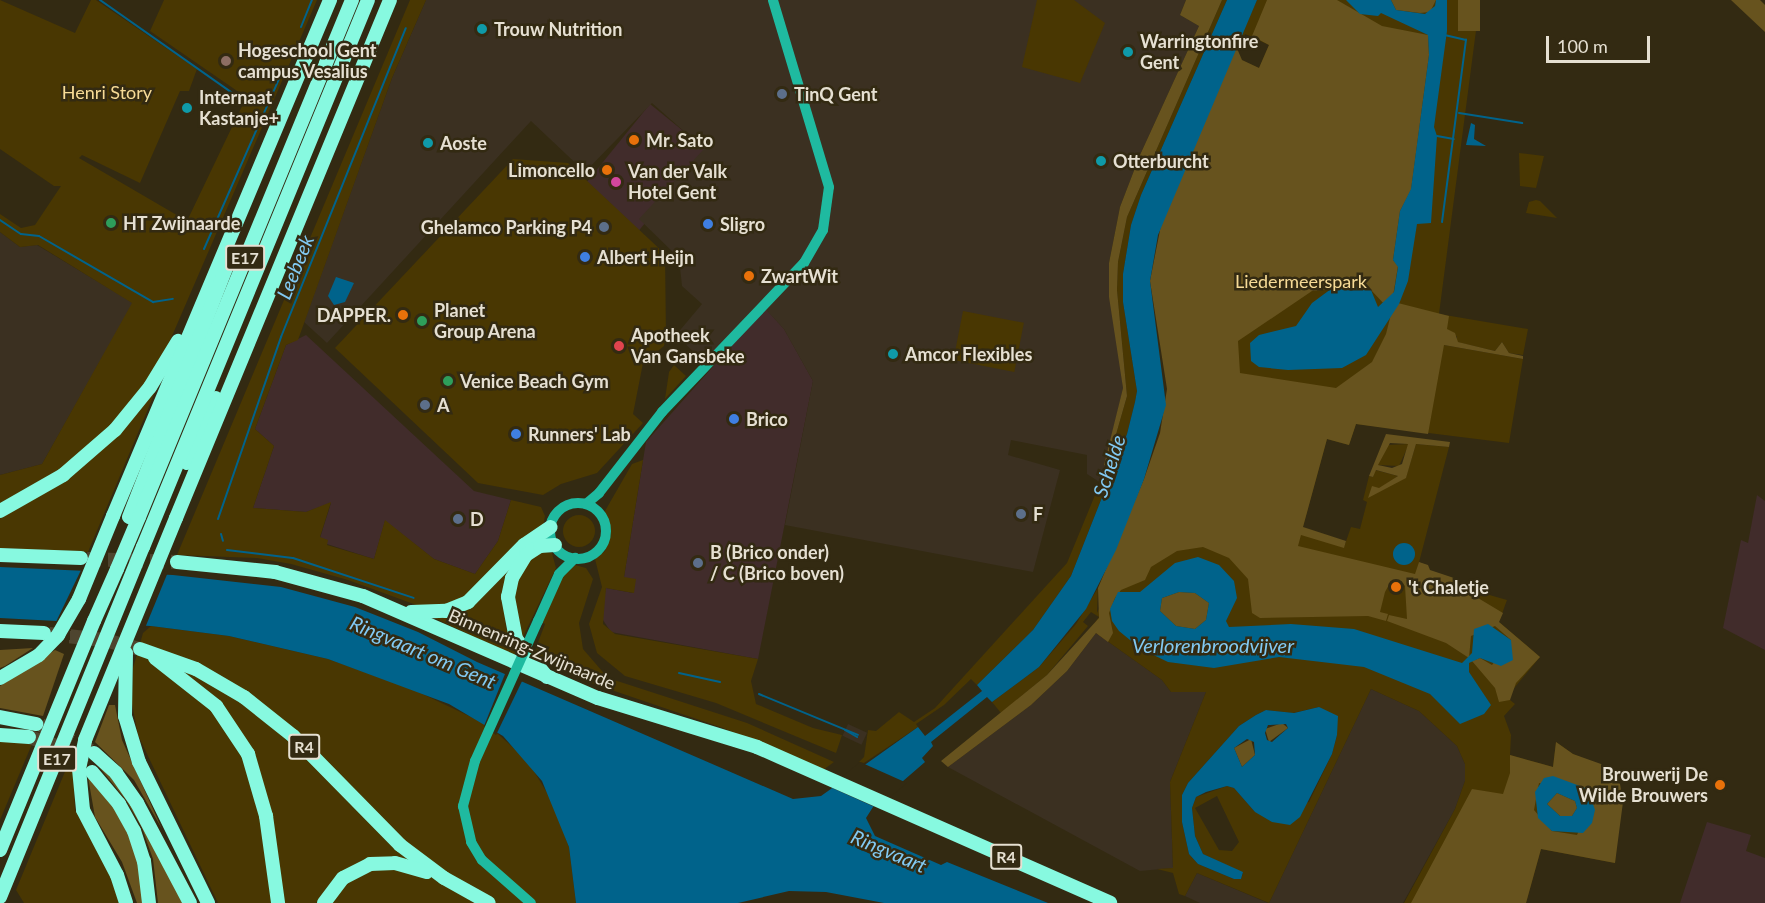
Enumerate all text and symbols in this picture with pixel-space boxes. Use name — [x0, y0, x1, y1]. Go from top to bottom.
place label: Trouw Nutrition — [494, 18, 623, 40]
marker: Trouw Nutrition — [475, 22, 489, 36]
scale bar — [1549, 24, 1652, 62]
place label: Warringtonfire Gent — [1140, 31, 1258, 74]
text: 100 m — [1557, 35, 1608, 57]
place label: Hogeschool Gent campus Vesalius — [238, 40, 376, 82]
marker: Warringtonfire Gent — [1121, 45, 1135, 59]
marker: Hogeschool Gent campus Vesalius — [219, 54, 233, 68]
park label: Henri Story — [62, 81, 152, 103]
place label: TinQ Gent — [794, 83, 877, 105]
place label: Internaat Kastanje+ — [199, 87, 279, 130]
marker: TinQ Gent — [775, 87, 789, 101]
marker: Internaat Kastanje+ — [180, 101, 194, 115]
place label: Mr. Sato — [646, 129, 713, 151]
place label: Aoste — [440, 132, 487, 154]
marker: Mr. Sato — [627, 133, 641, 147]
marker: Aoste — [421, 136, 435, 150]
place label: Otterburcht — [1113, 150, 1209, 172]
marker: Otterburcht — [1094, 154, 1108, 168]
place label: Limoncello — [508, 159, 595, 181]
place label: Van der Valk Hotel Gent — [628, 161, 728, 204]
marker: Limoncello — [600, 163, 614, 177]
marker: Van der Valk Hotel Gent — [609, 175, 623, 189]
place label: HT Zwijnaarde — [123, 212, 241, 234]
place label: Sligro — [720, 213, 765, 235]
marker: HT Zwijnaarde — [104, 216, 118, 230]
place label: Ghelamco Parking P4 — [421, 216, 592, 238]
marker: Sligro — [701, 217, 715, 231]
marker: Ghelamco Parking P4 — [597, 220, 611, 234]
water label: Leebeek — [271, 231, 319, 303]
road number: E17 — [224, 245, 266, 271]
place label: Albert Heijn — [597, 246, 694, 268]
marker: Albert Heijn — [578, 250, 592, 264]
place label: ZwartWit — [761, 265, 838, 287]
marker: ZwartWit — [742, 269, 756, 283]
park label: Liedermeerspark — [1235, 270, 1367, 292]
place label: Planet Group Arena — [434, 300, 536, 342]
place label: DAPPER. — [317, 304, 391, 326]
marker: DAPPER. — [396, 308, 410, 322]
marker: Planet Group Arena — [415, 314, 429, 328]
place label: Apotheek Van Gansbeke — [631, 325, 745, 368]
marker: Apotheek Van Gansbeke — [612, 339, 626, 353]
place label: Amcor Flexibles — [905, 343, 1033, 365]
marker: Amcor Flexibles — [886, 347, 900, 361]
place label: Venice Beach Gym — [460, 370, 609, 392]
marker: Venice Beach Gym — [441, 374, 455, 388]
place label: A — [437, 394, 450, 416]
marker: A — [418, 398, 432, 412]
place label: Brico — [746, 408, 788, 430]
marker: Brico — [727, 412, 741, 426]
place label: Runners' Lab — [528, 423, 631, 445]
marker: Runners' Lab — [509, 427, 523, 441]
water label: Schelde — [1088, 432, 1130, 500]
place label: F — [1033, 503, 1043, 525]
marker: F — [1014, 507, 1028, 521]
place label: D — [470, 508, 484, 530]
marker: D — [451, 512, 465, 526]
place label: B (Brico onder) / C (Brico boven) — [710, 542, 844, 584]
marker: B (Brico onder) / C (Brico boven) — [691, 556, 705, 570]
place label: 't Chaletje — [1408, 576, 1489, 598]
marker: 't Chaletje — [1389, 580, 1403, 594]
street label: Binnenring-Zwijnaarde — [445, 604, 619, 694]
water label: Ringvaart om Gent — [346, 610, 500, 694]
water label: Verlorenbroodvijver — [1132, 633, 1294, 657]
road number: R4 — [288, 734, 320, 760]
road number: E17 — [36, 746, 78, 772]
place label: Brouwerij De Wilde Brouwers — [1579, 764, 1708, 806]
marker: Brouwerij De Wilde Brouwers — [1713, 778, 1727, 792]
water label: Ringvaart — [847, 824, 931, 878]
road number: R4 — [990, 844, 1022, 870]

